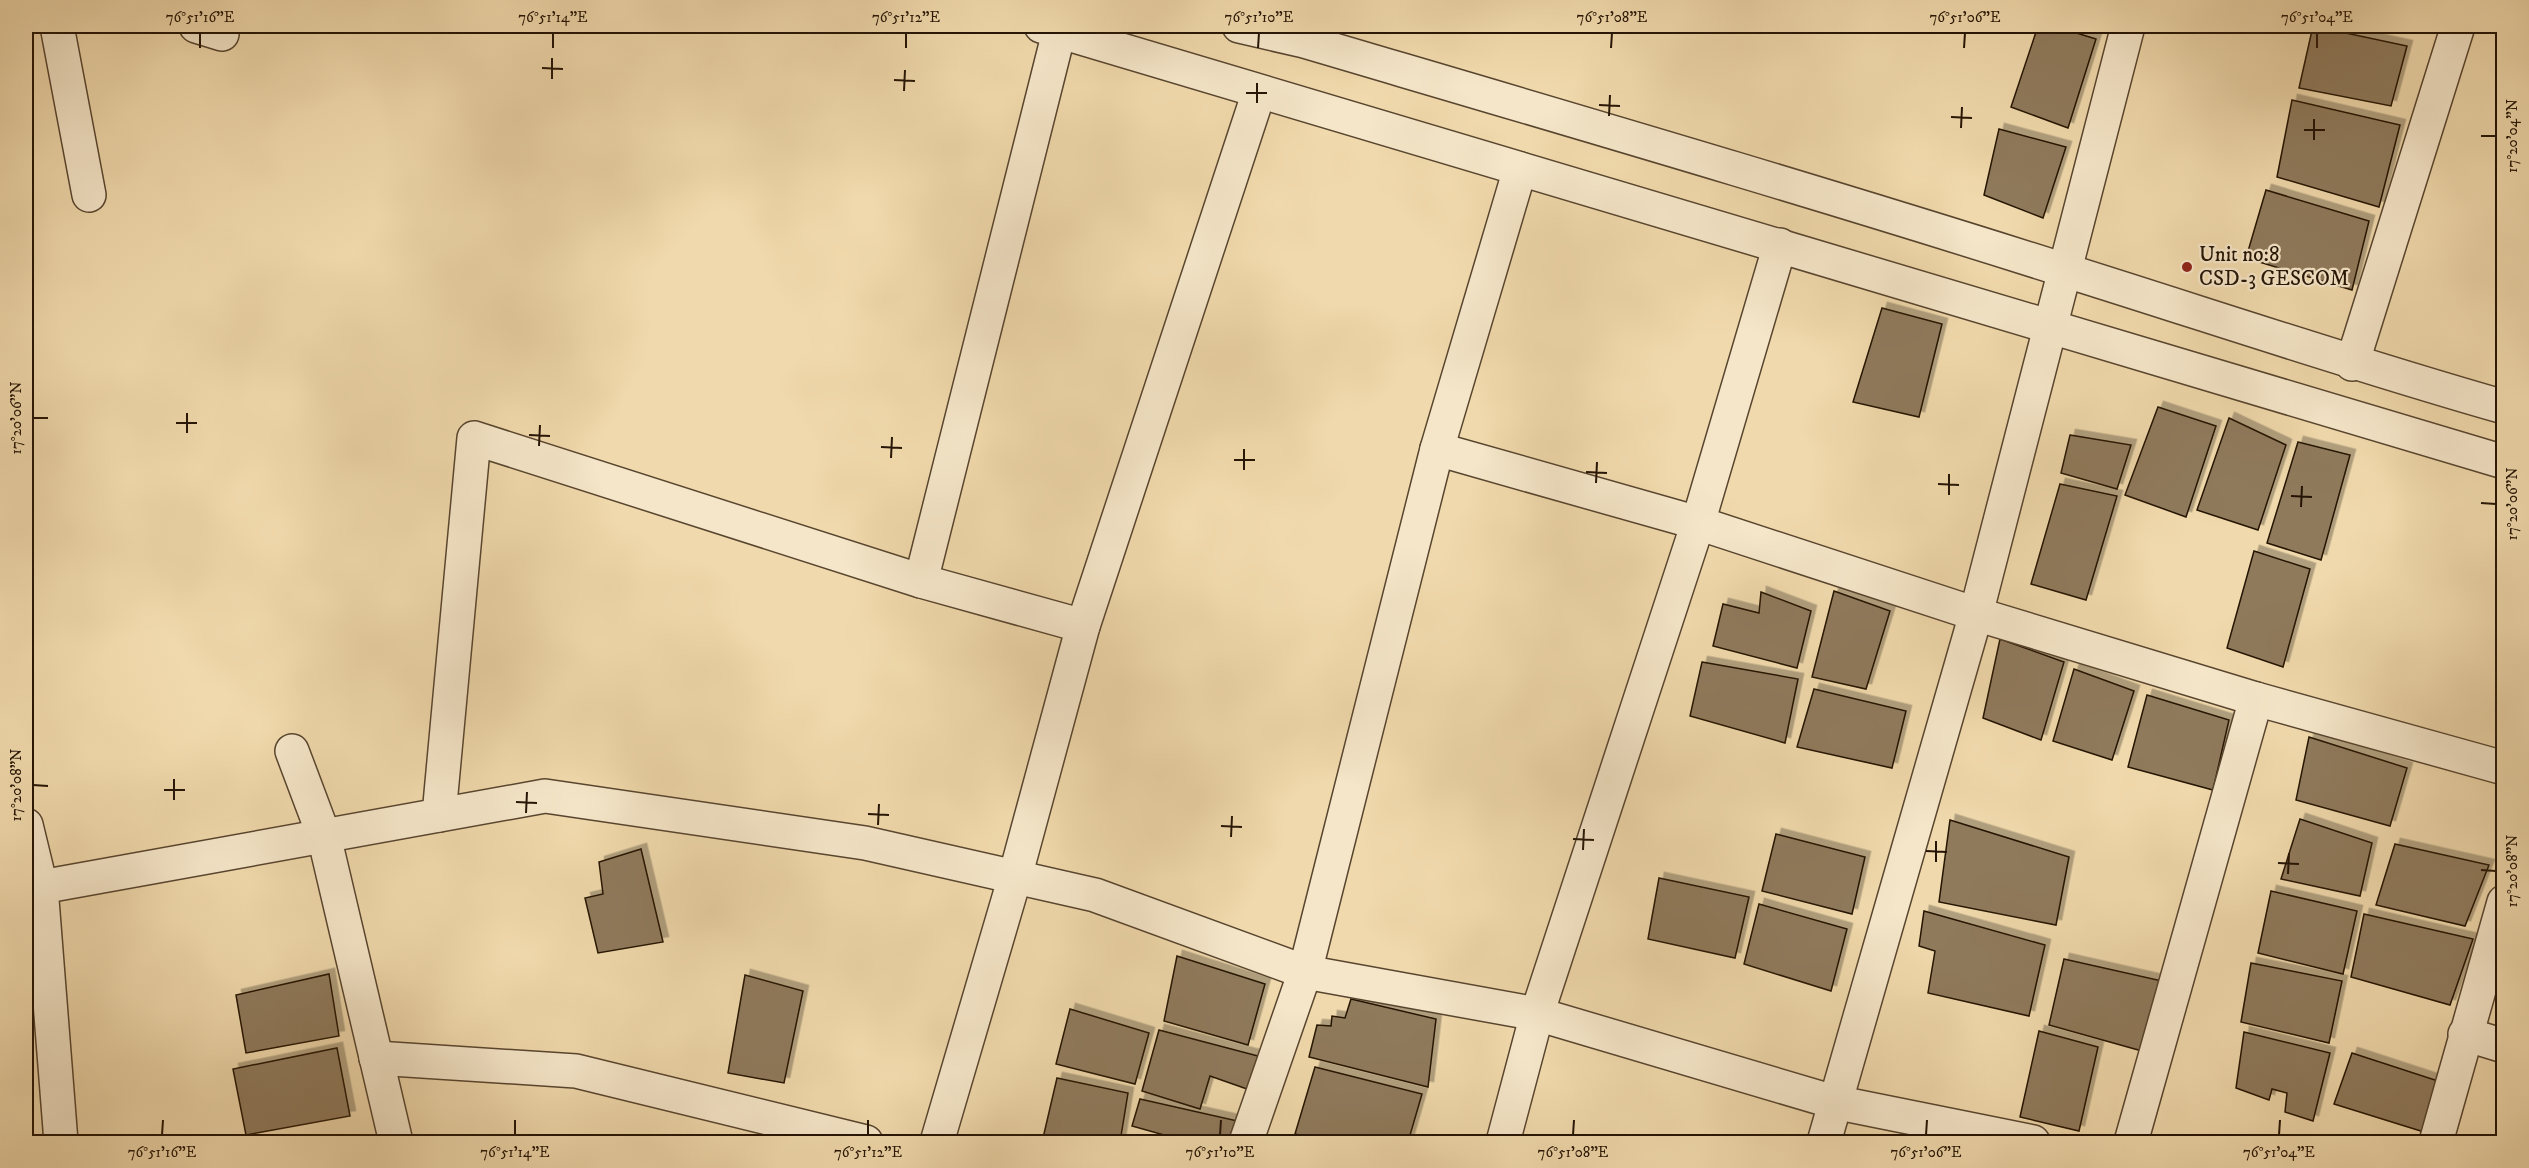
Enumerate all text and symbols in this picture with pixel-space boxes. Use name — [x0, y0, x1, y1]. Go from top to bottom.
text: 76°51'16"E — [166, 8, 235, 27]
text: 76°51'14"E — [518, 8, 588, 27]
text: 76°51'12"E — [872, 8, 940, 27]
text: 76°51'10"E — [1225, 8, 1294, 27]
text: 76°51'08"E — [1577, 8, 1648, 27]
text: 76°51'06"E — [1929, 8, 2001, 27]
text: 76°51'04"E — [2281, 8, 2353, 27]
text: 17°20'04"N — [2503, 99, 2522, 173]
place label: Unit no:8 CSD-3 GESCOM — [2199, 242, 2349, 292]
marker: Unit no:8 CSD-3 GESCOM — [2180, 260, 2194, 274]
text: 17°20'06"N — [7, 381, 26, 455]
text: 17°20'06"N — [2503, 467, 2522, 541]
text: 17°20'08"N — [7, 749, 26, 821]
text: 17°20'08"N — [2503, 835, 2522, 907]
text: 76°51'16"E — [128, 1143, 197, 1162]
text: 76°51'14"E — [480, 1143, 550, 1162]
text: 76°51'12"E — [834, 1143, 902, 1162]
text: 76°51'10"E — [1186, 1143, 1255, 1162]
text: 76°51'08"E — [1538, 1143, 1609, 1162]
text: 76°51'06"E — [1890, 1143, 1962, 1162]
text: 76°51'04"E — [2243, 1143, 2315, 1162]

